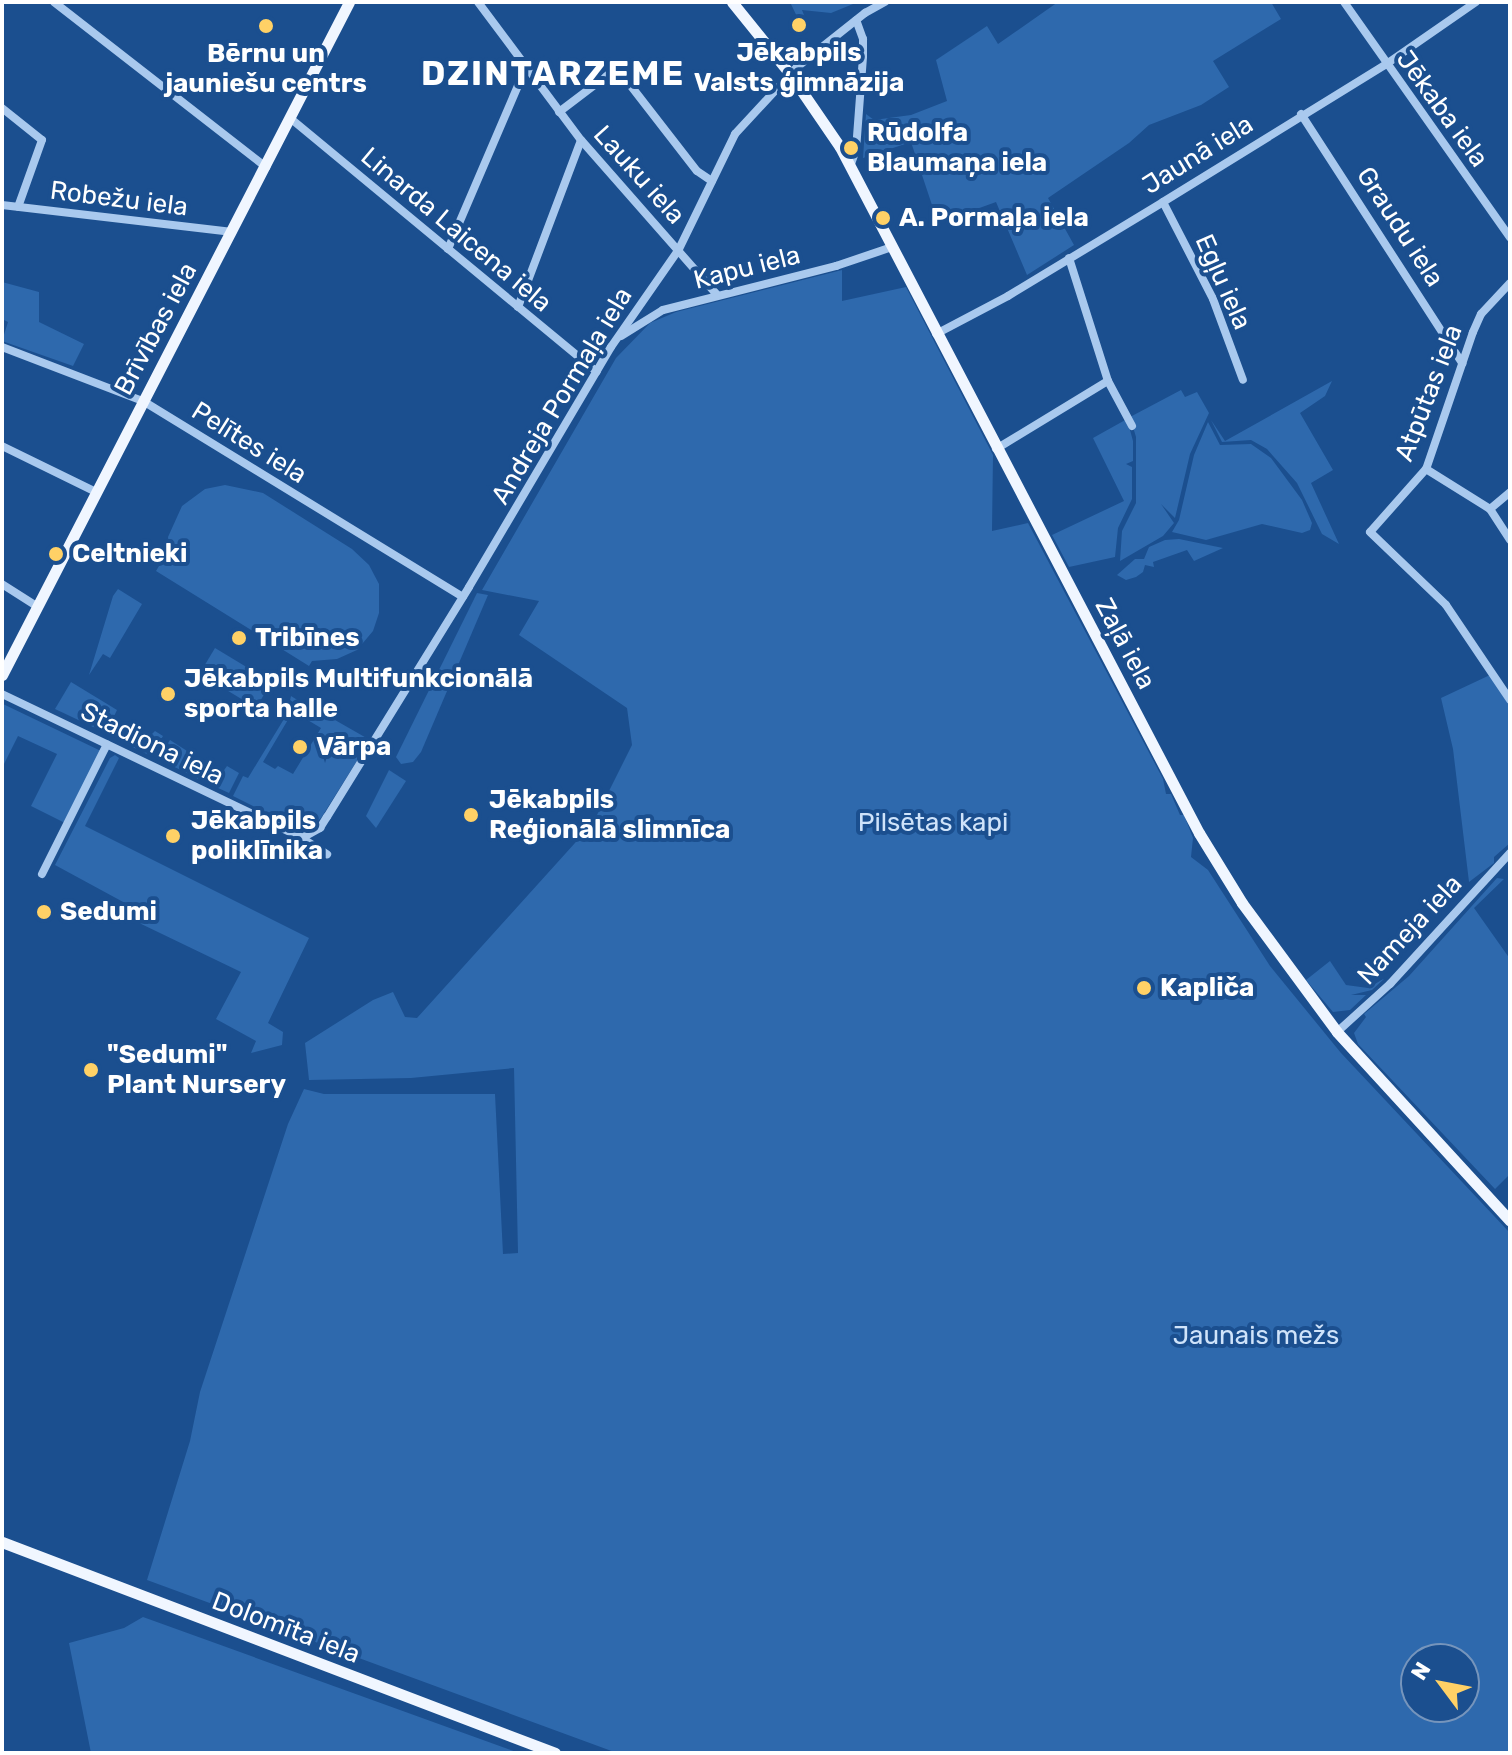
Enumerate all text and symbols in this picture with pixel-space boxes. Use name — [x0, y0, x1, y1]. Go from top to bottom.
marker: Jēkabpils Valsts ģimnāzija — [790, 16, 808, 34]
marker: Bērnu un jauniešu centrs — [257, 17, 275, 35]
place label: Jēkabpils Valsts ģimnāzija — [694, 37, 904, 98]
place label: Bērnu un jauniešu centrs — [165, 38, 367, 100]
street label: Jēkaba iela — [1389, 45, 1495, 173]
district label: DZINTARZEME — [421, 54, 685, 94]
street label: Jaunā iela — [1137, 109, 1259, 201]
place label: Rūdolfa Blaumaņa iela — [867, 117, 1047, 178]
street label: Lauku iela — [587, 119, 691, 231]
marker: Rūdolfa Blaumaņa iela — [842, 139, 860, 157]
street label: Linarda Laicena iela — [354, 141, 558, 319]
street label: Graudu iela — [1350, 161, 1450, 293]
street label: Robežu iela — [48, 175, 190, 223]
place label: A. Pormaļa iela — [899, 202, 1089, 234]
marker: A. Pormaļa iela — [874, 209, 892, 227]
street label: Egļu iela — [1188, 230, 1258, 334]
street label: Kapu iela — [690, 240, 804, 296]
street label: Brīvības iela — [108, 258, 204, 400]
street label: Andreja Pormaļa iela — [485, 282, 639, 510]
street label: Atpūtas iela — [1389, 320, 1469, 466]
street label: Pelītes iela — [186, 395, 312, 491]
place label: Celtnieki — [72, 538, 188, 570]
marker: Celtnieki — [47, 545, 65, 563]
street label: Zaļā iela — [1088, 593, 1162, 695]
place label: Tribīnes — [255, 622, 360, 654]
marker: Tribīnes — [230, 629, 248, 647]
place label: Jēkabpils Multifunkcionālā sporta halle — [184, 663, 533, 724]
marker: Jēkabpils Multifunkcionālā sporta halle — [159, 685, 177, 703]
street label: Stadiona iela — [75, 696, 229, 792]
place label: Vārpa — [316, 731, 391, 763]
marker: Vārpa — [291, 738, 309, 756]
place label: Jēkabpils Reģionālā slimnīca — [489, 784, 730, 846]
marker: Jēkabpils Reģionālā slimnīca — [460, 804, 482, 826]
place label: Jēkabpils poliklīnika — [191, 805, 323, 866]
park label: Pilsētas kapi — [858, 807, 1008, 839]
marker: Jēkabpils poliklīnika — [162, 825, 184, 847]
street label: Nameja iela — [1351, 869, 1469, 991]
place label: Sedumi — [60, 896, 157, 928]
marker: Sedumi — [35, 903, 53, 921]
place label: Kapliča — [1160, 972, 1254, 1004]
marker: Kapliča — [1135, 979, 1153, 997]
place label: "Sedumi" Plant Nursery — [107, 1039, 286, 1100]
marker: "Sedumi" Plant Nursery — [82, 1061, 100, 1079]
park label: Jaunais mežs — [1173, 1320, 1339, 1352]
street label: Dolomīta iela — [208, 1586, 364, 1670]
north arrow — [1400, 1643, 1480, 1723]
text: N — [1405, 1657, 1437, 1685]

